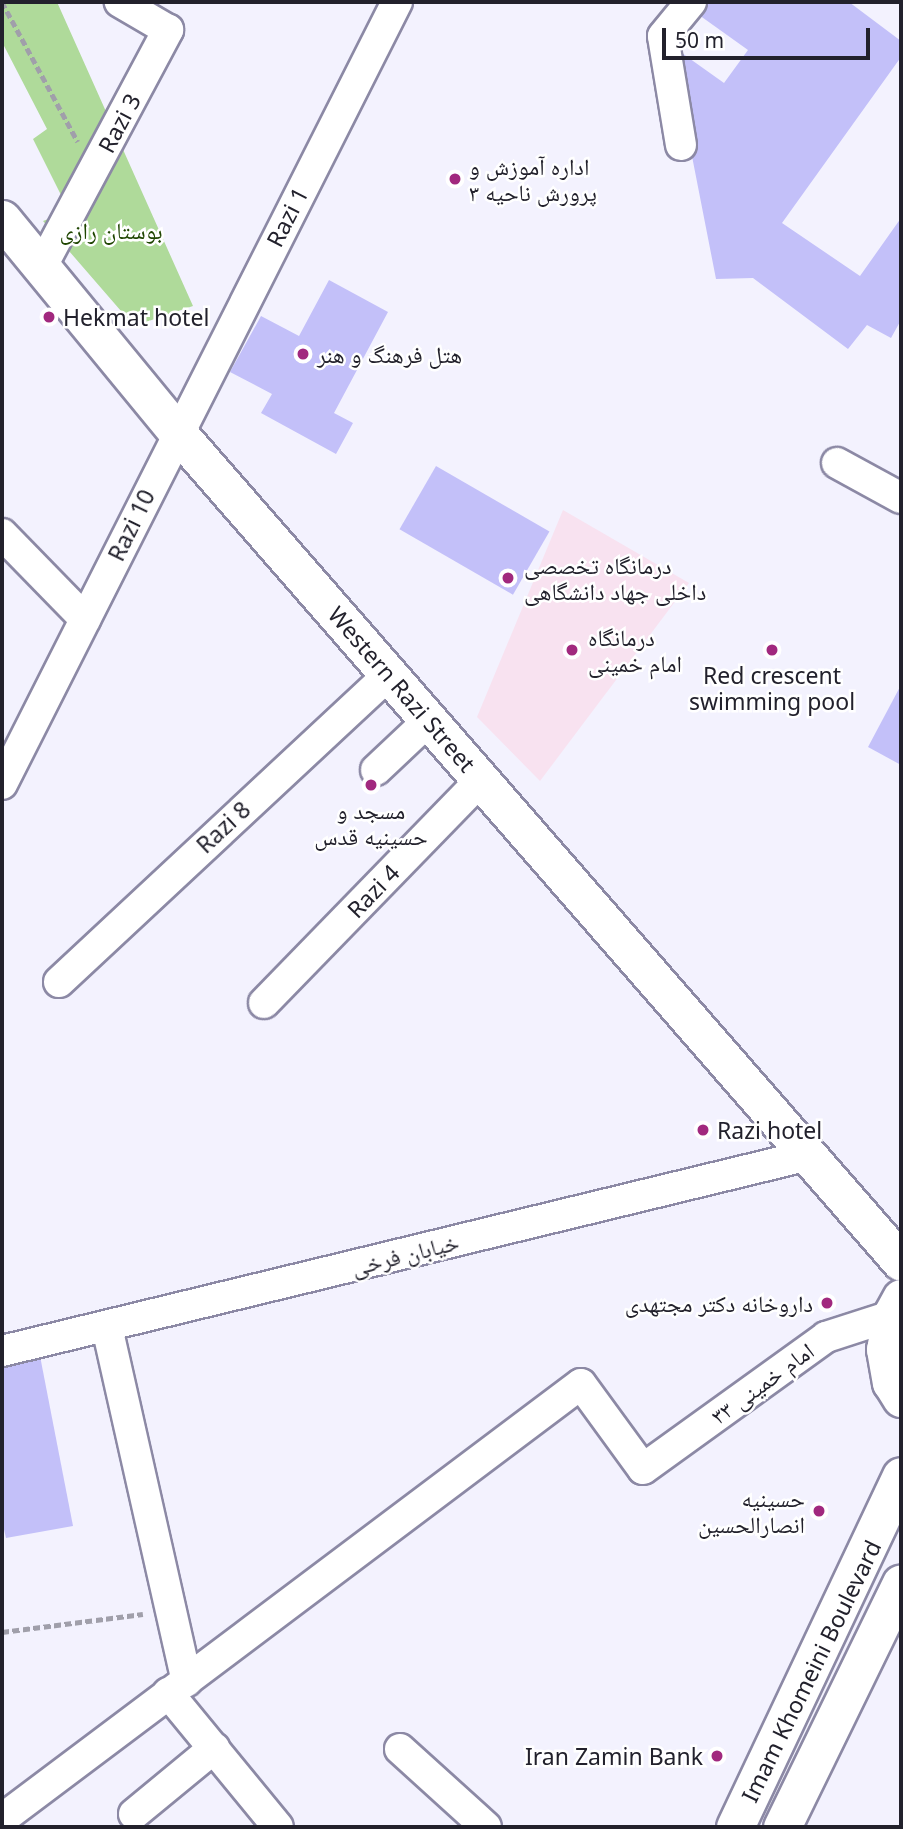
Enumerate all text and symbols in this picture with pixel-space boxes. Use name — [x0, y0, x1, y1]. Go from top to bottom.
scale bar — [665, 14, 873, 58]
text: 50 m — [675, 26, 724, 54]
street label: Razi 3 — [92, 89, 146, 157]
place label: اداره آموزش و پرورش ناحیه ۳ — [469, 152, 597, 206]
marker: اداره آموزش و پرورش ناحیه ۳ — [447, 171, 463, 187]
street label: Razi 1 — [260, 183, 314, 251]
park label: بوستان رازی — [59, 216, 163, 244]
place label: Hekmat hotel — [63, 303, 209, 331]
marker: Hekmat hotel — [41, 309, 57, 325]
place label: هتل فرهنگ و هنر — [317, 340, 462, 368]
marker: هتل فرهنگ و هنر — [295, 346, 311, 362]
street label: Razi 10 — [102, 485, 160, 565]
place label: درمانگاه تخصصی داخلی جهاد دانشگاهی — [524, 551, 706, 605]
marker: درمانگاه تخصصی داخلی جهاد دانشگاهی — [498, 568, 518, 588]
street label: Western Razi Street — [323, 601, 481, 777]
place label: درمانگاه امام خمینی — [588, 623, 682, 677]
marker: درمانگاه امام خمینی — [562, 640, 582, 660]
marker: Red crescent swimming pool — [764, 642, 780, 658]
place label: Red crescent swimming pool — [689, 661, 855, 715]
marker: مسجد و حسینیه قدس — [363, 777, 379, 793]
street label: Razi 8 — [191, 795, 255, 859]
place label: مسجد و حسینیه قدس — [314, 796, 428, 850]
street label: Razi 4 — [341, 859, 405, 923]
place label: Razi hotel — [717, 1116, 822, 1144]
marker: Razi hotel — [695, 1122, 711, 1138]
street label: خیابان فرخی — [348, 1227, 462, 1281]
place label: داروخانه دکتر مجتهدی — [625, 1289, 813, 1317]
marker: داروخانه دکتر مجتهدی — [819, 1295, 835, 1311]
street label: امام خمینی ۳۳ — [705, 1336, 819, 1430]
place label: حسینیه انصارالحسین — [698, 1484, 805, 1538]
marker: حسینیه انصارالحسین — [811, 1503, 827, 1519]
street label: Imam Khomeini Boulevard — [735, 1536, 887, 1806]
place label: Iran Zamin Bank — [525, 1742, 703, 1770]
marker: Iran Zamin Bank — [709, 1748, 725, 1764]

